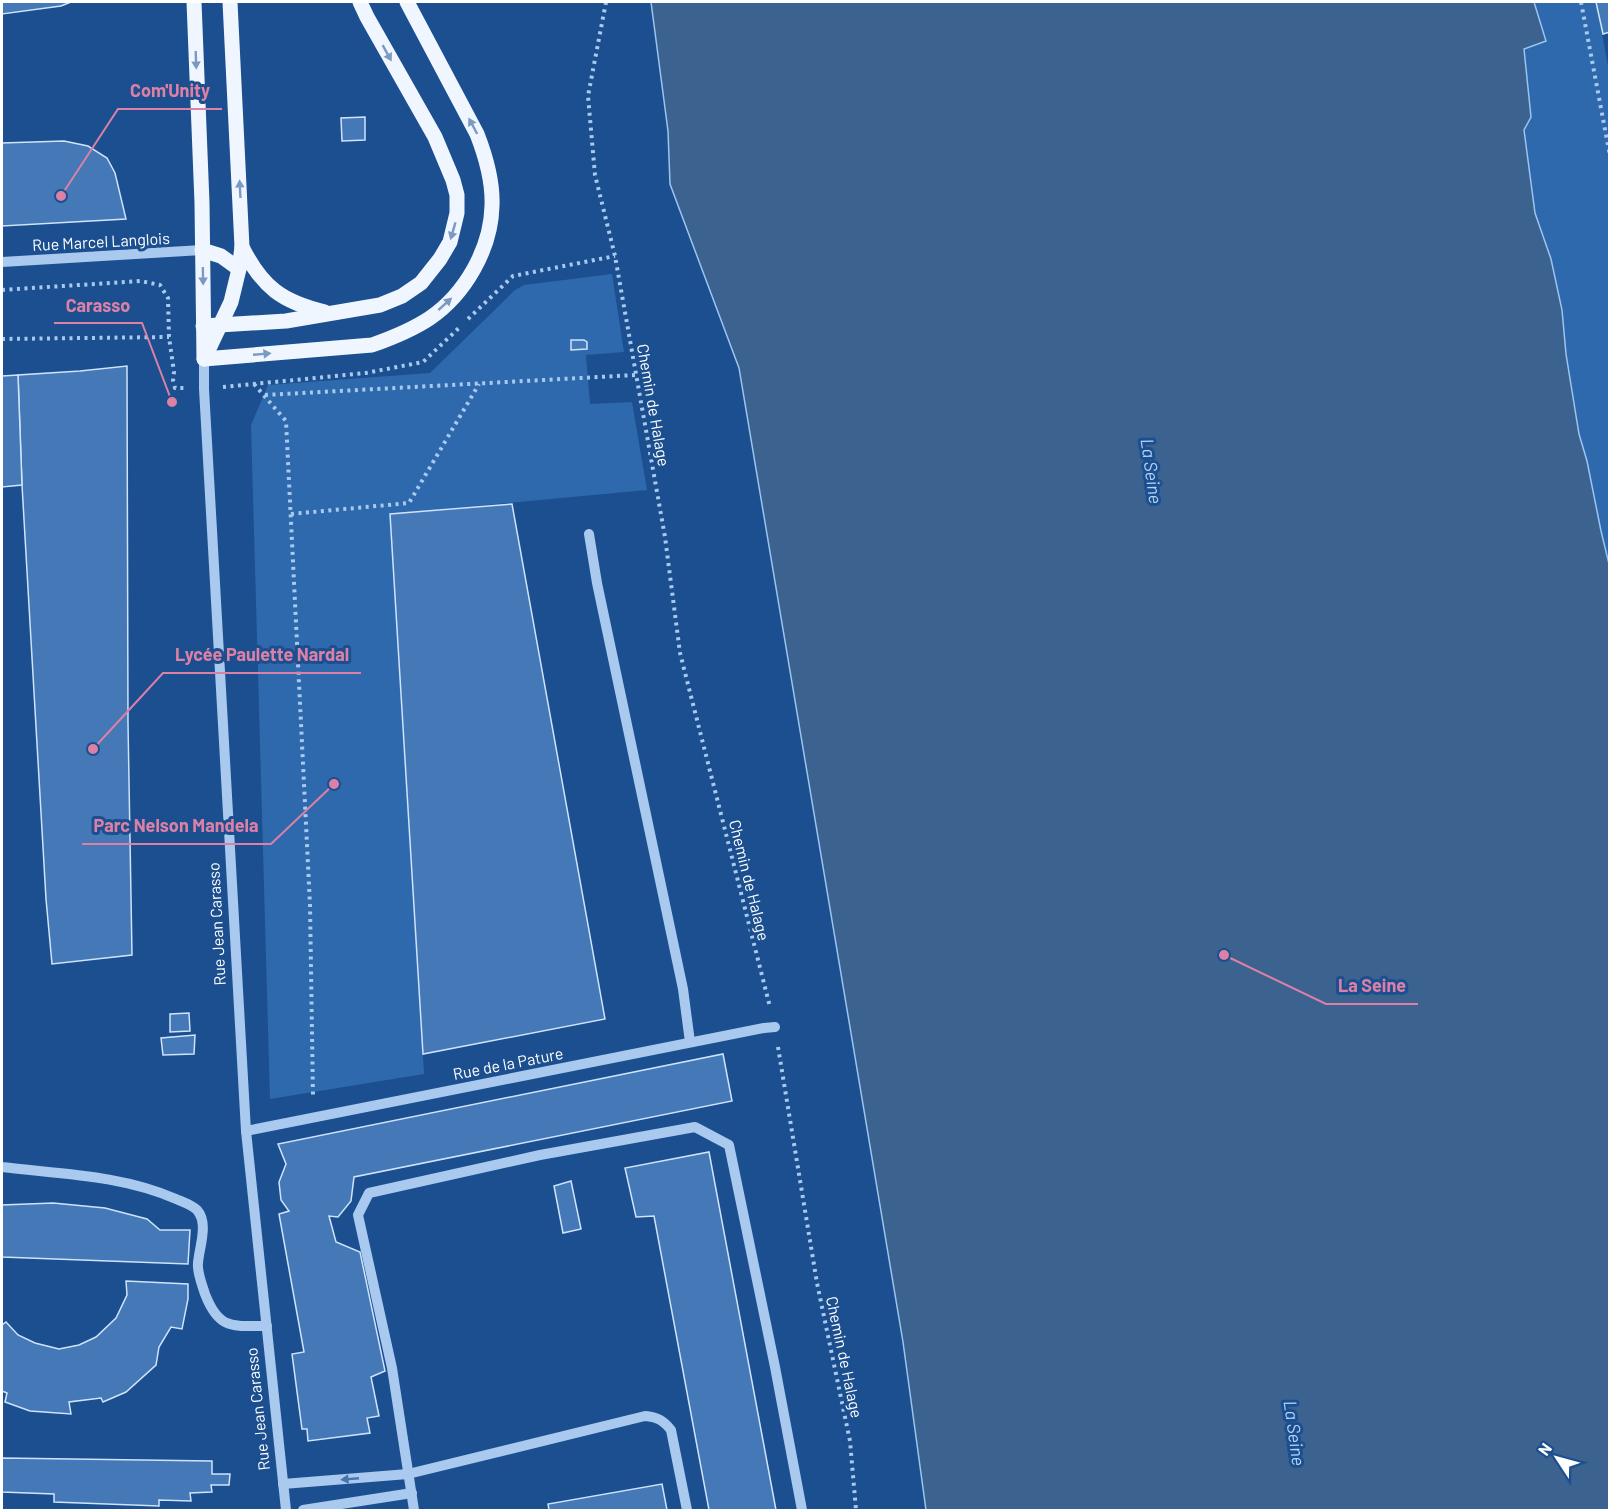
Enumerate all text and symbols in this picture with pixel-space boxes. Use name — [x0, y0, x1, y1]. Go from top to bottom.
one-way arrow — [382, 45, 392, 62]
one-way arrow — [192, 50, 201, 69]
callout: Com'Unity — [118, 73, 222, 109]
text: Com'Unity — [130, 79, 210, 101]
one-way arrow — [468, 117, 478, 134]
one-way arrow — [235, 179, 244, 198]
one-way arrow — [448, 222, 457, 240]
street label: Rue Marcel Langlois — [32, 228, 170, 254]
one-way arrow — [198, 266, 207, 285]
callout: Carasso — [54, 287, 142, 323]
text: Carasso — [66, 294, 130, 316]
one-way arrow — [438, 297, 453, 311]
street label: Chemin de Halage — [634, 342, 674, 468]
one-way arrow — [253, 349, 272, 359]
water label: La Seine — [1137, 437, 1167, 505]
callout: Lycée Paulette Nardal — [163, 637, 361, 673]
text: Lycée Paulette Nardal — [175, 643, 349, 665]
callout: Parc Nelson Mandela — [82, 808, 271, 844]
text: Parc Nelson Mandela — [94, 814, 258, 836]
street label: Chemin de Halage — [726, 818, 774, 942]
street label: Rue Jean Carasso — [203, 862, 229, 986]
callout: La Seine — [1326, 968, 1418, 1004]
text: La Seine — [1338, 974, 1406, 996]
street label: Rue de la Pature — [451, 1043, 565, 1083]
street label: Chemin de Halage — [823, 1294, 867, 1420]
street label: Rue Jean Carasso — [241, 1347, 273, 1471]
water label: La Seine — [1280, 1399, 1310, 1467]
north arrow — [1527, 1428, 1587, 1488]
text: N — [1534, 1439, 1555, 1459]
one-way arrow — [340, 1474, 359, 1484]

